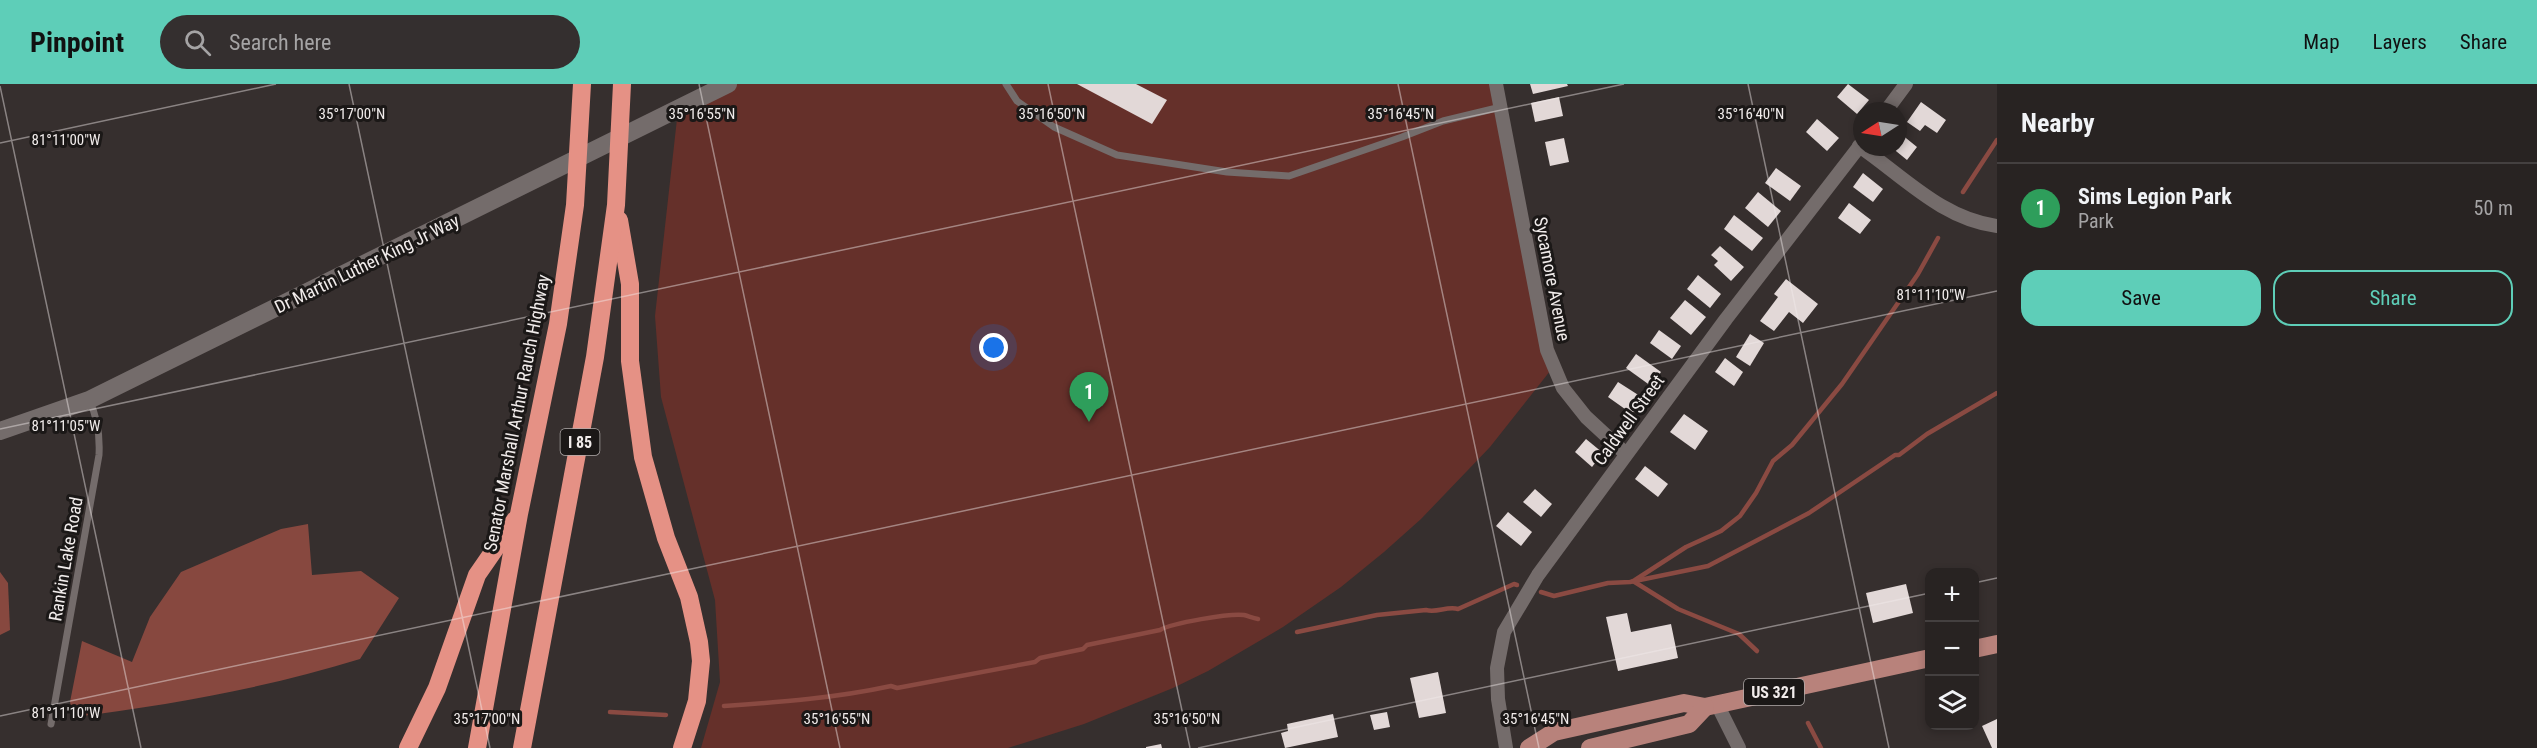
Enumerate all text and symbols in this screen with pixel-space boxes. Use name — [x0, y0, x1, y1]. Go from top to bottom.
search box — [160, 15, 580, 69]
text: Pinpoint — [30, 26, 124, 59]
icon: search — [181, 26, 214, 59]
text: Search here — [229, 30, 331, 55]
text: Map — [2303, 30, 2340, 54]
text: Layers — [2373, 30, 2427, 54]
text: Share — [2460, 30, 2507, 54]
north arrow — [1853, 102, 1907, 156]
text: 35°17'00"N — [319, 105, 385, 123]
text: 35°16'55"N — [669, 105, 735, 123]
text: 35°16'50"N — [1019, 105, 1085, 123]
text: 35°16'45"N — [1368, 105, 1434, 123]
text: 35°16'40"N — [1718, 105, 1784, 123]
text: Nearby — [2021, 108, 2095, 138]
text: 81°11'00"W — [32, 131, 101, 149]
text: Sims Legion Park — [2078, 184, 2232, 209]
text: 1 — [2035, 196, 2046, 220]
text: 50 m — [2474, 196, 2513, 220]
street label: Dr Martin Luther King Jr Way — [271, 209, 463, 317]
text: Park — [2078, 209, 2114, 233]
street label: Sycamore Avenue — [1530, 215, 1575, 343]
button: Save — [2021, 270, 2261, 326]
button: Share — [2273, 270, 2513, 326]
street label: Senator Marshall Arthur Rauch Highway — [479, 272, 554, 553]
text: 81°11'10"W — [1897, 286, 1966, 304]
your location — [979, 333, 1008, 362]
street label: Caldwell Street — [1589, 370, 1668, 469]
pin: 1 — [1070, 372, 1108, 422]
text: 81°11'05"W — [32, 417, 101, 435]
road number: I 85 — [560, 429, 600, 455]
street label: Rankin Lake Road — [44, 495, 87, 623]
map controls — [1925, 568, 1979, 730]
button: + — [1925, 568, 1979, 622]
button: − — [1925, 622, 1979, 676]
button: layers — [1925, 676, 1979, 730]
road number: US 321 — [1744, 679, 1804, 705]
text: 81°11'10"W — [32, 704, 101, 722]
text: 35°17'00"N — [454, 710, 520, 728]
text: 35°16'55"N — [804, 710, 870, 728]
text: 35°16'50"N — [1154, 710, 1220, 728]
text: 35°16'45"N — [1503, 710, 1569, 728]

